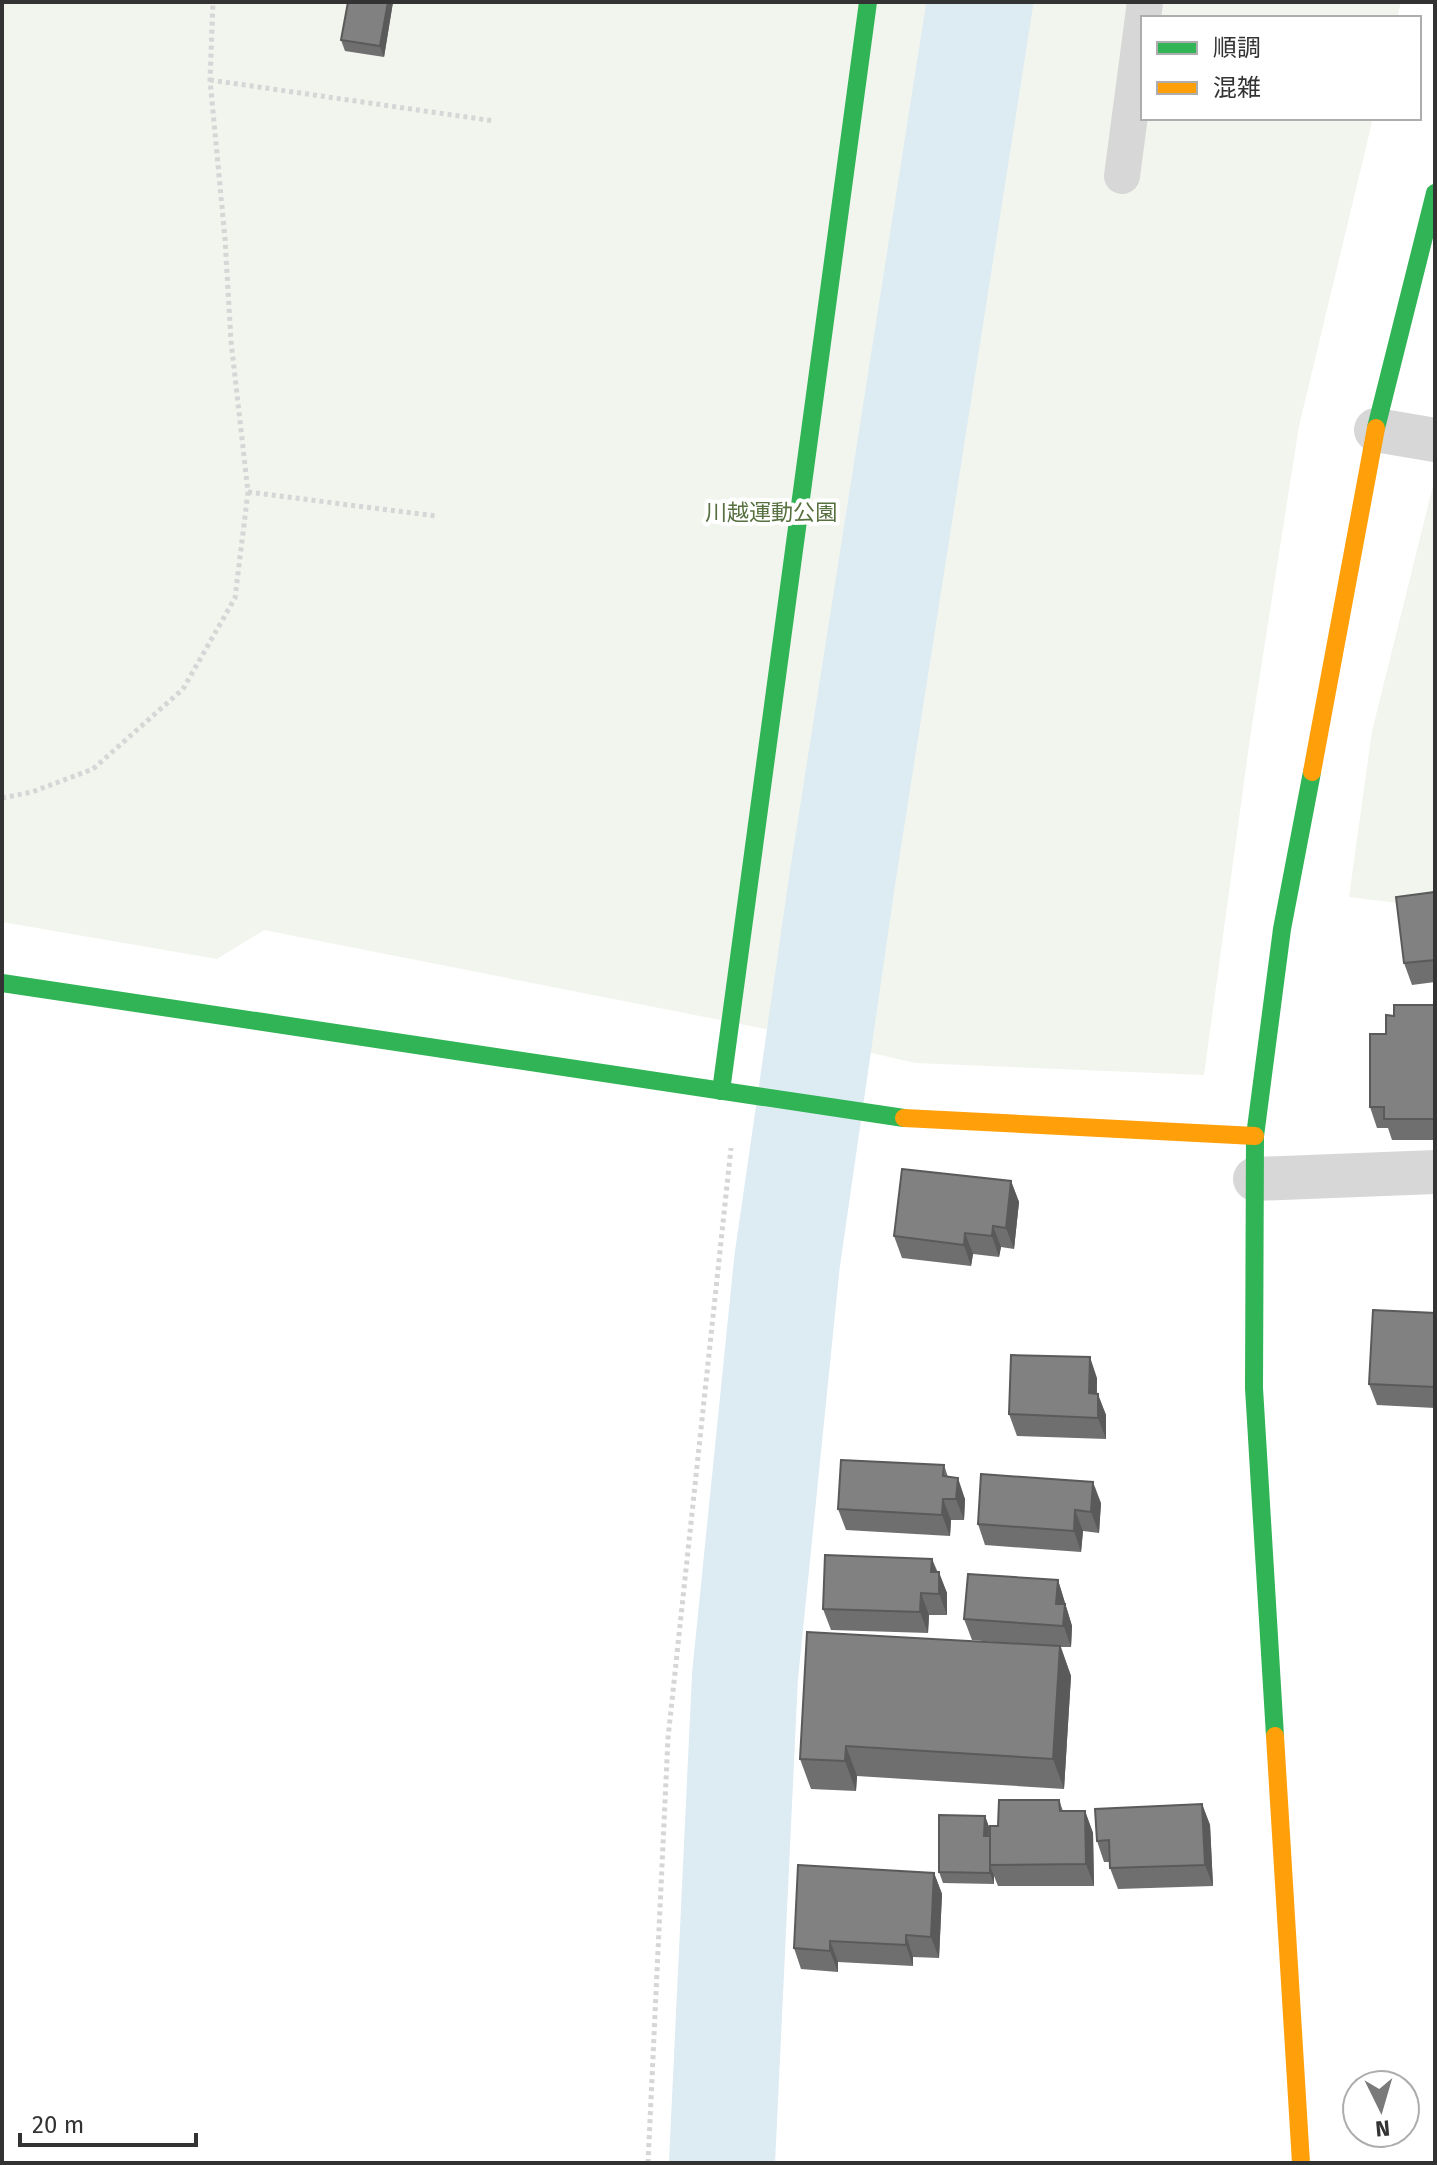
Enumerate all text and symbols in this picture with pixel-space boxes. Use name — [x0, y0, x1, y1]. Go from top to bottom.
legend — [1141, 16, 1421, 120]
text: 順調 — [1213, 34, 1261, 62]
text: 混雑 — [1213, 74, 1261, 102]
park label: 川越運動公園 — [705, 499, 837, 526]
north arrow — [1341, 2069, 1421, 2149]
scale bar — [20, 2097, 196, 2147]
text: 20 m — [32, 2111, 84, 2139]
text: N — [1374, 2114, 1391, 2143]

